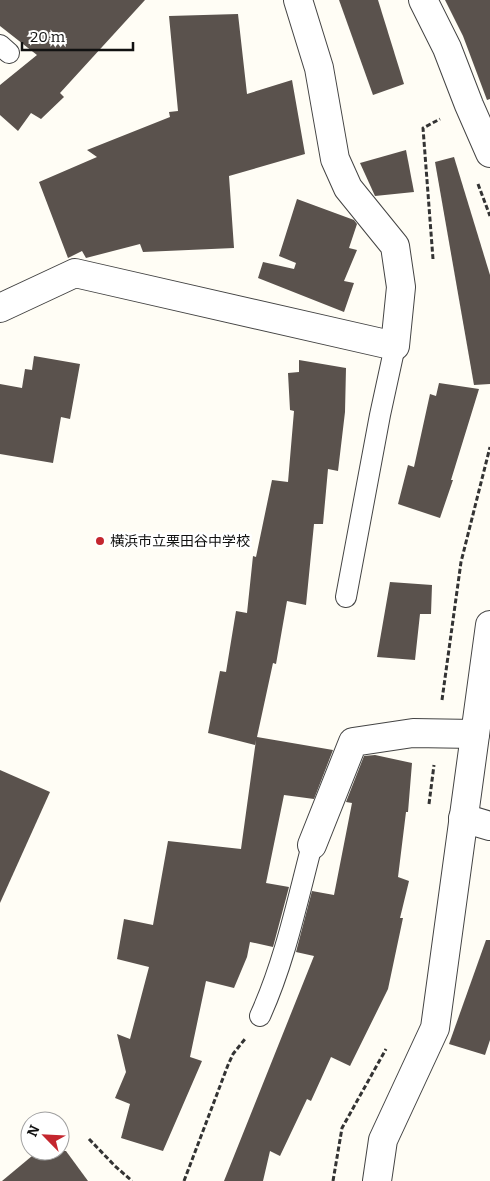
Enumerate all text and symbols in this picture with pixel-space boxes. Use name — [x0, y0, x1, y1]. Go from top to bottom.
scale bar — [22, 20, 134, 52]
text: 20 m — [30, 28, 66, 46]
place label: 横浜市立栗田谷中学校 — [110, 533, 250, 550]
marker: 横浜市立栗田谷中学校 — [94, 535, 106, 547]
north arrow — [20, 1111, 70, 1161]
text: N — [24, 1122, 44, 1139]

